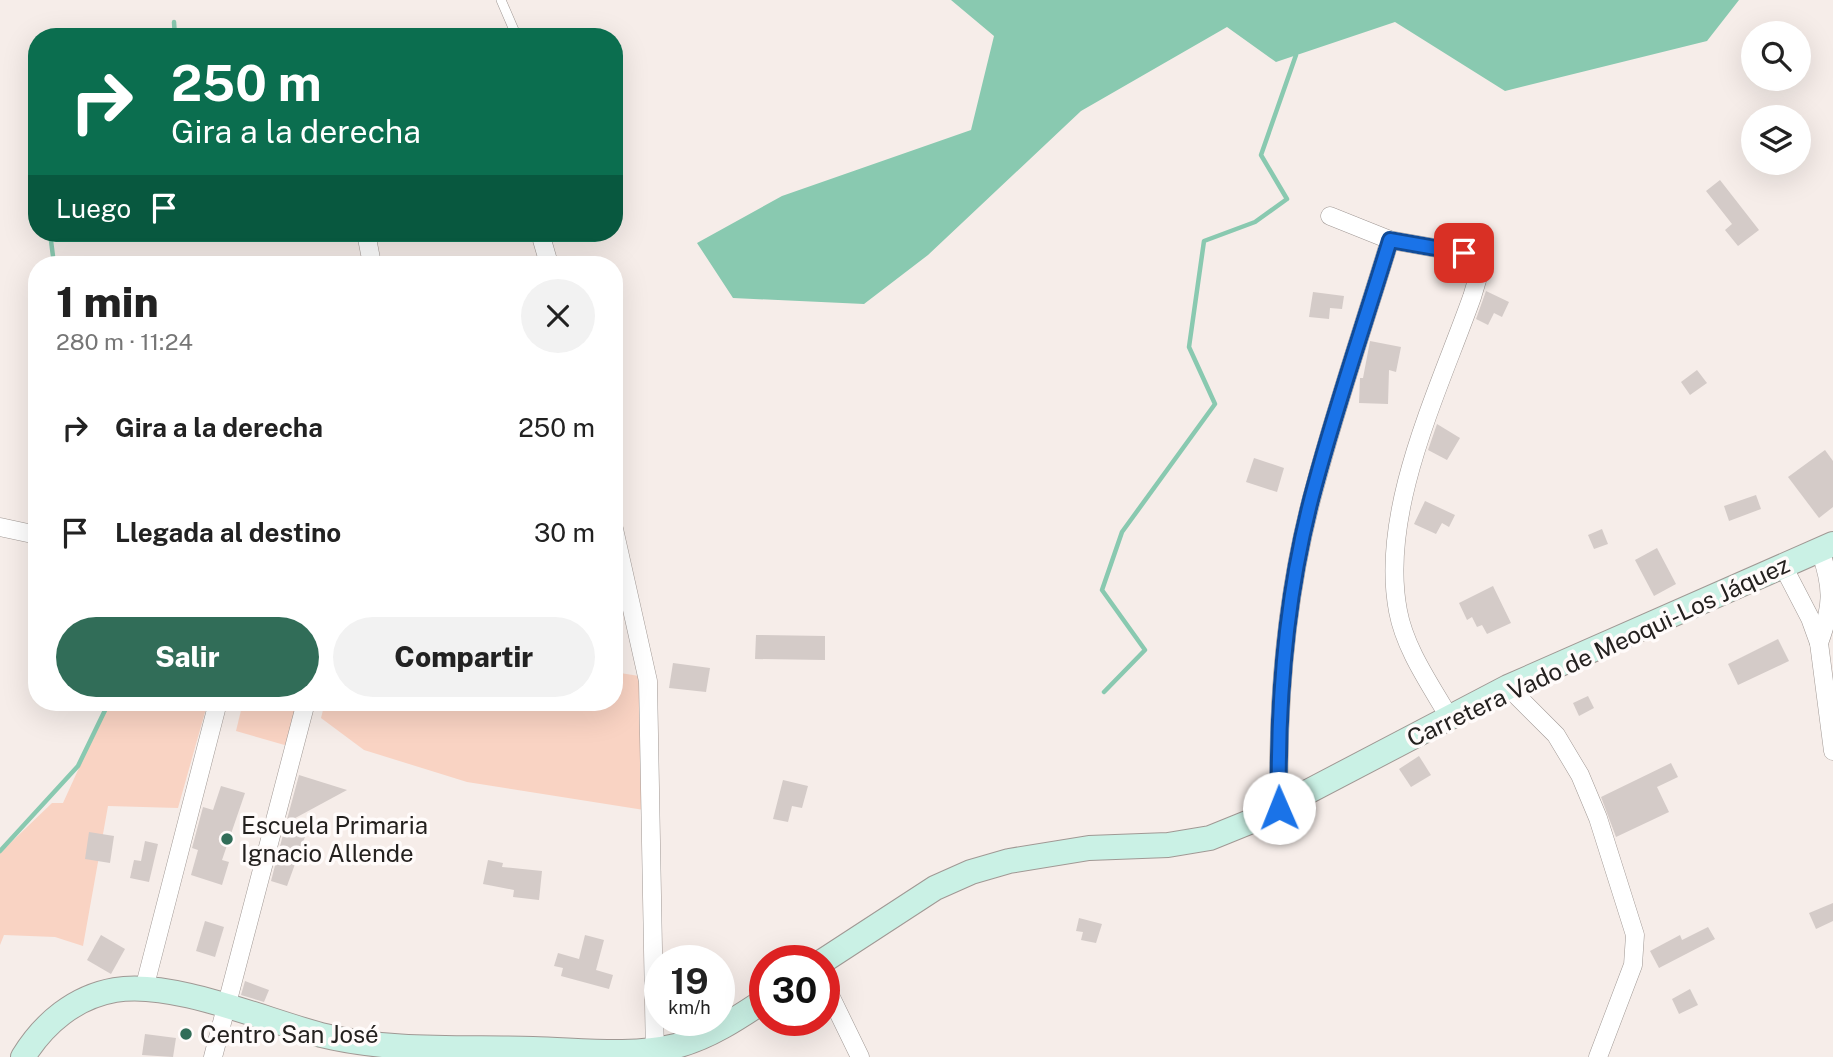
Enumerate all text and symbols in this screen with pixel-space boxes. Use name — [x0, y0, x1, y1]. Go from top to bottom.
map controls — [1741, 21, 1811, 175]
button: search — [1741, 21, 1811, 91]
text: 250 m — [171, 54, 322, 112]
icon: right — [56, 56, 147, 147]
button: layers — [1741, 105, 1811, 175]
text: Gira a la derecha — [171, 113, 421, 150]
icon: arrive — [145, 189, 183, 227]
text: Luego — [56, 193, 131, 224]
pin — [1434, 223, 1494, 283]
icon: arrive — [1445, 234, 1483, 272]
text: 1 min — [56, 277, 159, 326]
button: close — [521, 279, 595, 353]
text: 280 m · 11:24 — [56, 328, 193, 355]
icon: right — [56, 409, 94, 447]
text: Gira a la derecha — [115, 412, 323, 443]
text: 250 m — [518, 412, 595, 443]
icon: arrive — [56, 514, 94, 552]
text: Llegada al destino — [115, 517, 341, 548]
text: 30 m — [534, 517, 595, 548]
street label: Carretera Vado de Meoqui-Los Jáquez — [1402, 550, 1794, 752]
button: Salir — [56, 617, 319, 697]
button: Compartir — [333, 617, 595, 697]
position arrow — [1242, 771, 1316, 845]
place label: Escuela Primaria Ignacio Allende — [241, 811, 428, 867]
marker: Escuela Primaria Ignacio Allende — [219, 831, 235, 847]
speed limit sign: 30 — [749, 945, 840, 1036]
text: 19 — [670, 961, 709, 1002]
text: km/h — [668, 997, 711, 1018]
place label: Centro San José — [200, 1020, 379, 1048]
marker: Centro San José — [178, 1026, 194, 1042]

